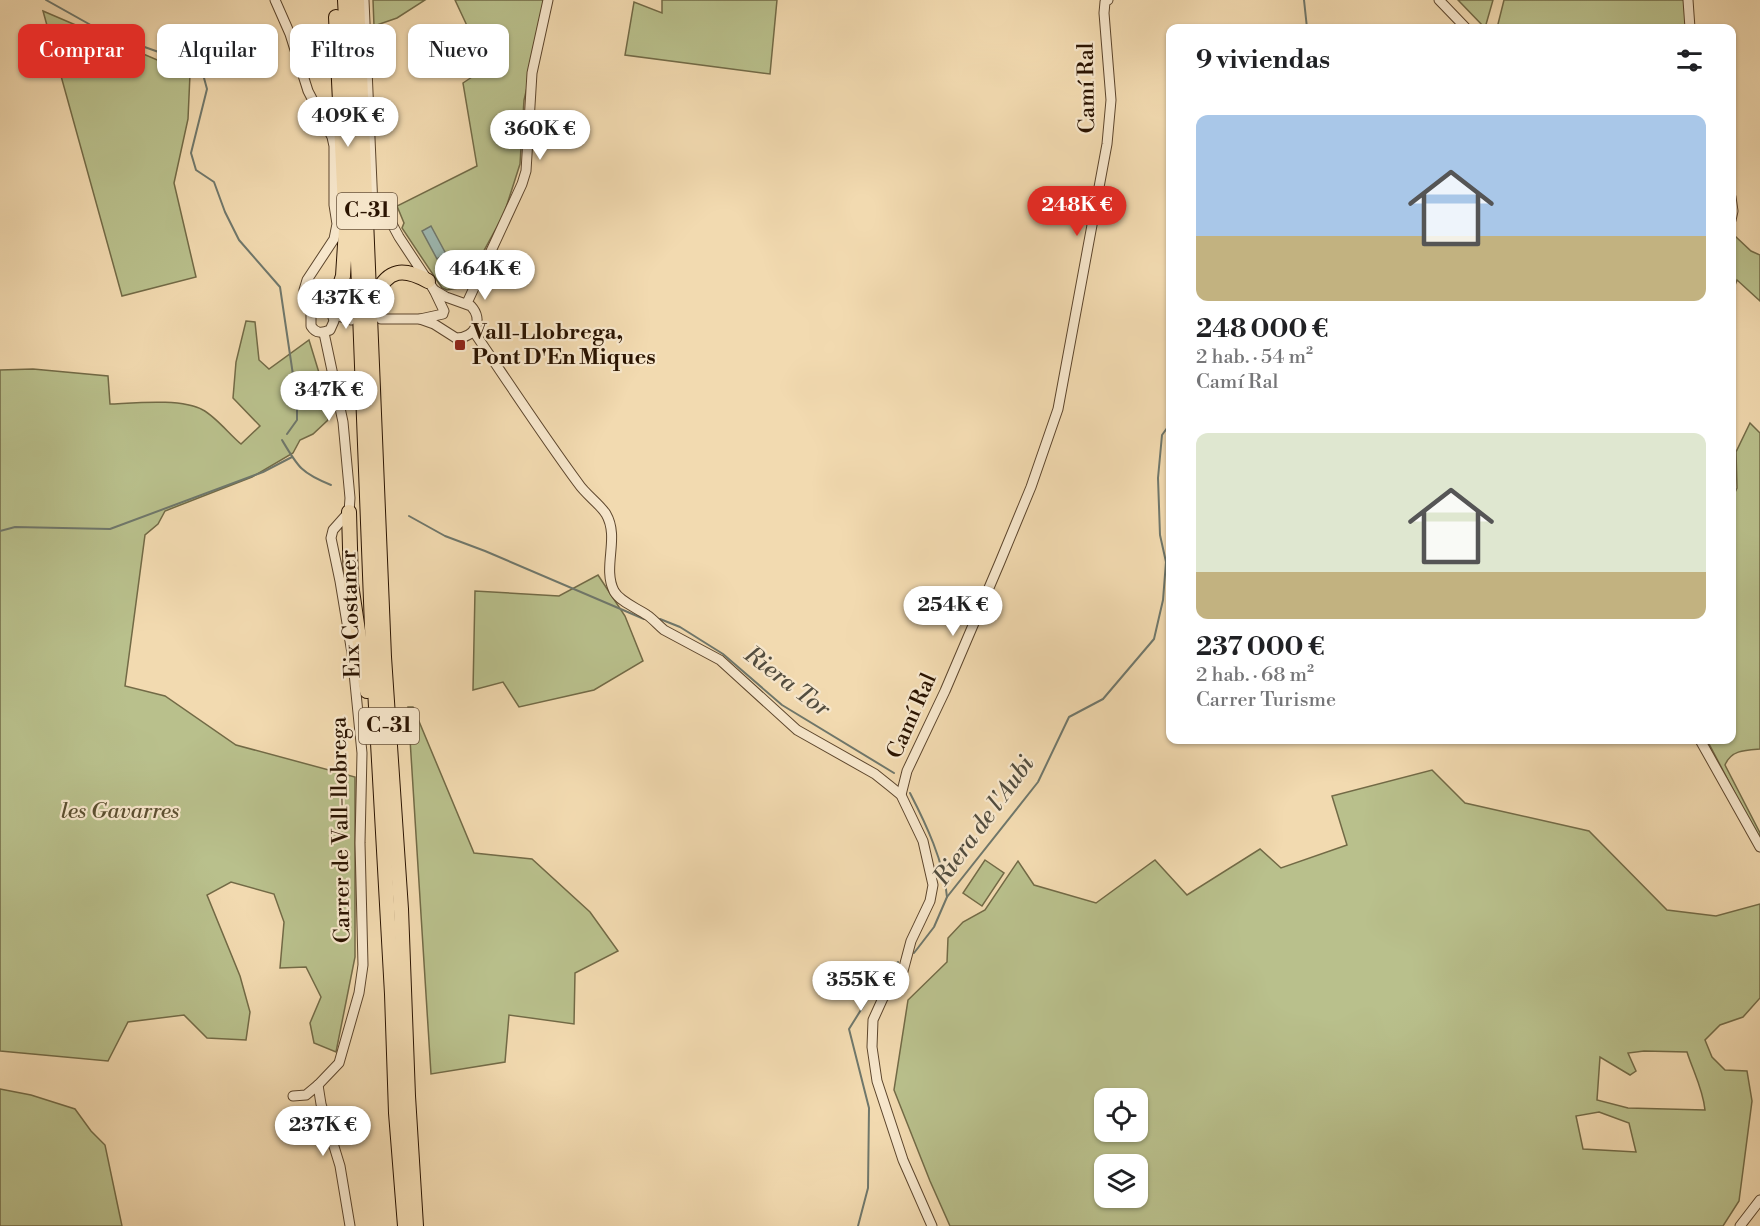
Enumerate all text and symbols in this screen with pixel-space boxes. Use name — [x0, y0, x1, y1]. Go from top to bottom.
chip: Comprar — [18, 24, 145, 78]
chip: Alquilar — [157, 24, 278, 78]
chip: Filtros — [290, 24, 396, 78]
chip: Nuevo — [408, 24, 509, 78]
street label: Camí Ral — [1073, 42, 1101, 134]
text: 9 viviendas — [1196, 44, 1330, 76]
icon: filters — [1673, 44, 1706, 77]
pin: 409K € — [299, 97, 397, 148]
text: 409K € — [312, 104, 384, 129]
pin: 360K € — [491, 110, 589, 161]
text: 360K € — [504, 117, 576, 142]
icon: home — [1397, 154, 1505, 262]
pin: 248K € — [1028, 186, 1126, 237]
road number: C-31 — [337, 193, 397, 229]
text: 248K € — [1041, 193, 1113, 218]
pin: 464K € — [436, 250, 534, 301]
text: 464K € — [449, 257, 521, 282]
pin: 437K € — [297, 279, 395, 330]
text: 437K € — [311, 286, 381, 311]
text: 248 000 € — [1196, 313, 1328, 345]
place label: Vall-Llobrega, Pont D'En Miques — [471, 319, 656, 371]
marker: Vall-Llobrega, Pont D'En Miques — [453, 338, 467, 352]
text: 2 hab. · 54 m² — [1196, 345, 1313, 370]
text: Camí Ral — [1196, 370, 1278, 395]
pin: 347K € — [280, 371, 378, 422]
text: 347K € — [294, 378, 364, 403]
icon: home — [1397, 472, 1505, 580]
street label: Eix Costaner — [335, 549, 367, 679]
pin: 254K € — [904, 586, 1002, 637]
text: 254K € — [917, 593, 989, 618]
text: 237 000 € — [1196, 631, 1325, 663]
water label: Riera Tor — [737, 639, 837, 725]
text: 2 hab. · 68 m² — [1196, 663, 1314, 688]
street label: Camí Ral — [881, 669, 943, 763]
text: Carrer Turisme — [1196, 688, 1336, 713]
road number: C-31 — [359, 708, 419, 744]
street label: Carrer de Vall-llobrega — [326, 716, 356, 943]
water label: Riera de l'Aubi — [926, 750, 1041, 893]
park label: les Gavarres — [61, 798, 179, 825]
pin: 355K € — [812, 961, 910, 1012]
text: 355K € — [826, 968, 896, 993]
map controls — [1094, 1088, 1148, 1208]
button: locate — [1094, 1088, 1148, 1142]
pin: 237K € — [274, 1106, 372, 1157]
text: 237K € — [289, 1113, 357, 1138]
button: layers — [1094, 1154, 1148, 1208]

